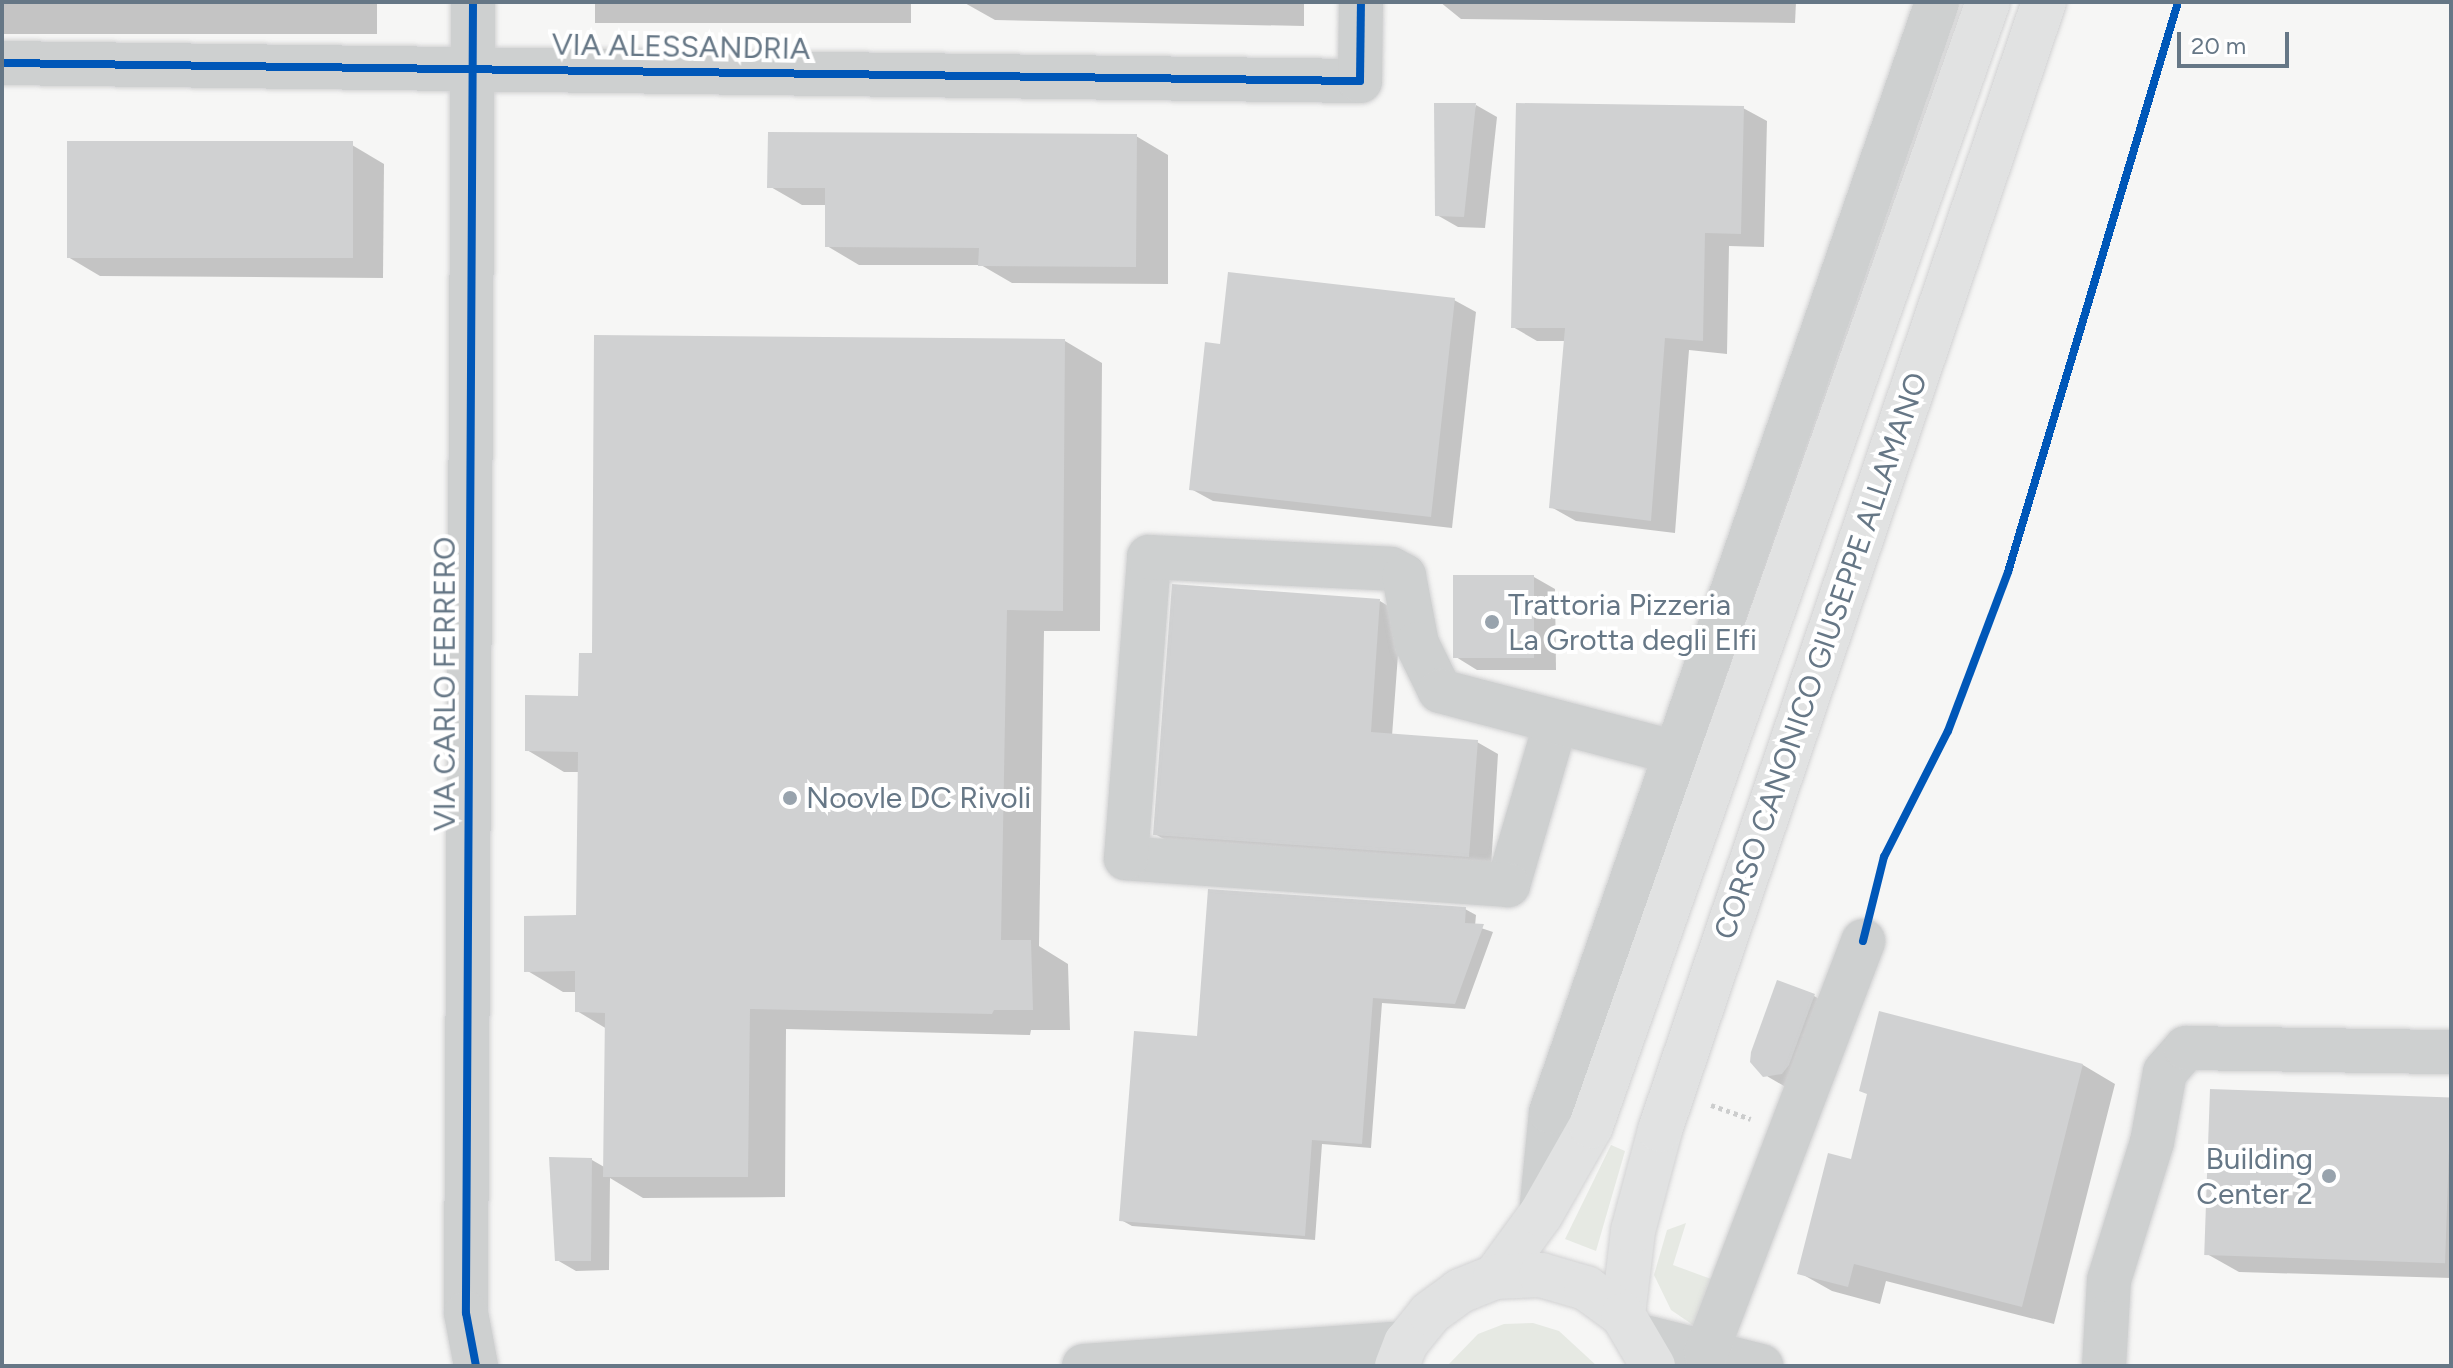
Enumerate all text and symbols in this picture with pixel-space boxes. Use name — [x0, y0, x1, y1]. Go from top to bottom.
scale bar — [2181, 16, 2293, 66]
street label: VIA ALESSANDRIA — [551, 27, 811, 67]
text: 20 m — [2191, 31, 2246, 60]
street label: CORSO CANONICO GIUSEPPE ALLAMANO — [1707, 368, 1935, 944]
street label: VIA CARLO FERRERO — [427, 537, 463, 831]
place label: Trattoria Pizzeria La Grotta degli Elfi — [1508, 587, 1757, 658]
marker: Trattoria Pizzeria La Grotta degli Elfi — [1483, 613, 1501, 631]
place label: Noovle DC Rivoli — [806, 780, 1031, 816]
marker: Noovle DC Rivoli — [781, 789, 799, 807]
place label: Building Center 2 — [2196, 1141, 2313, 1212]
marker: Building Center 2 — [2320, 1167, 2338, 1185]

